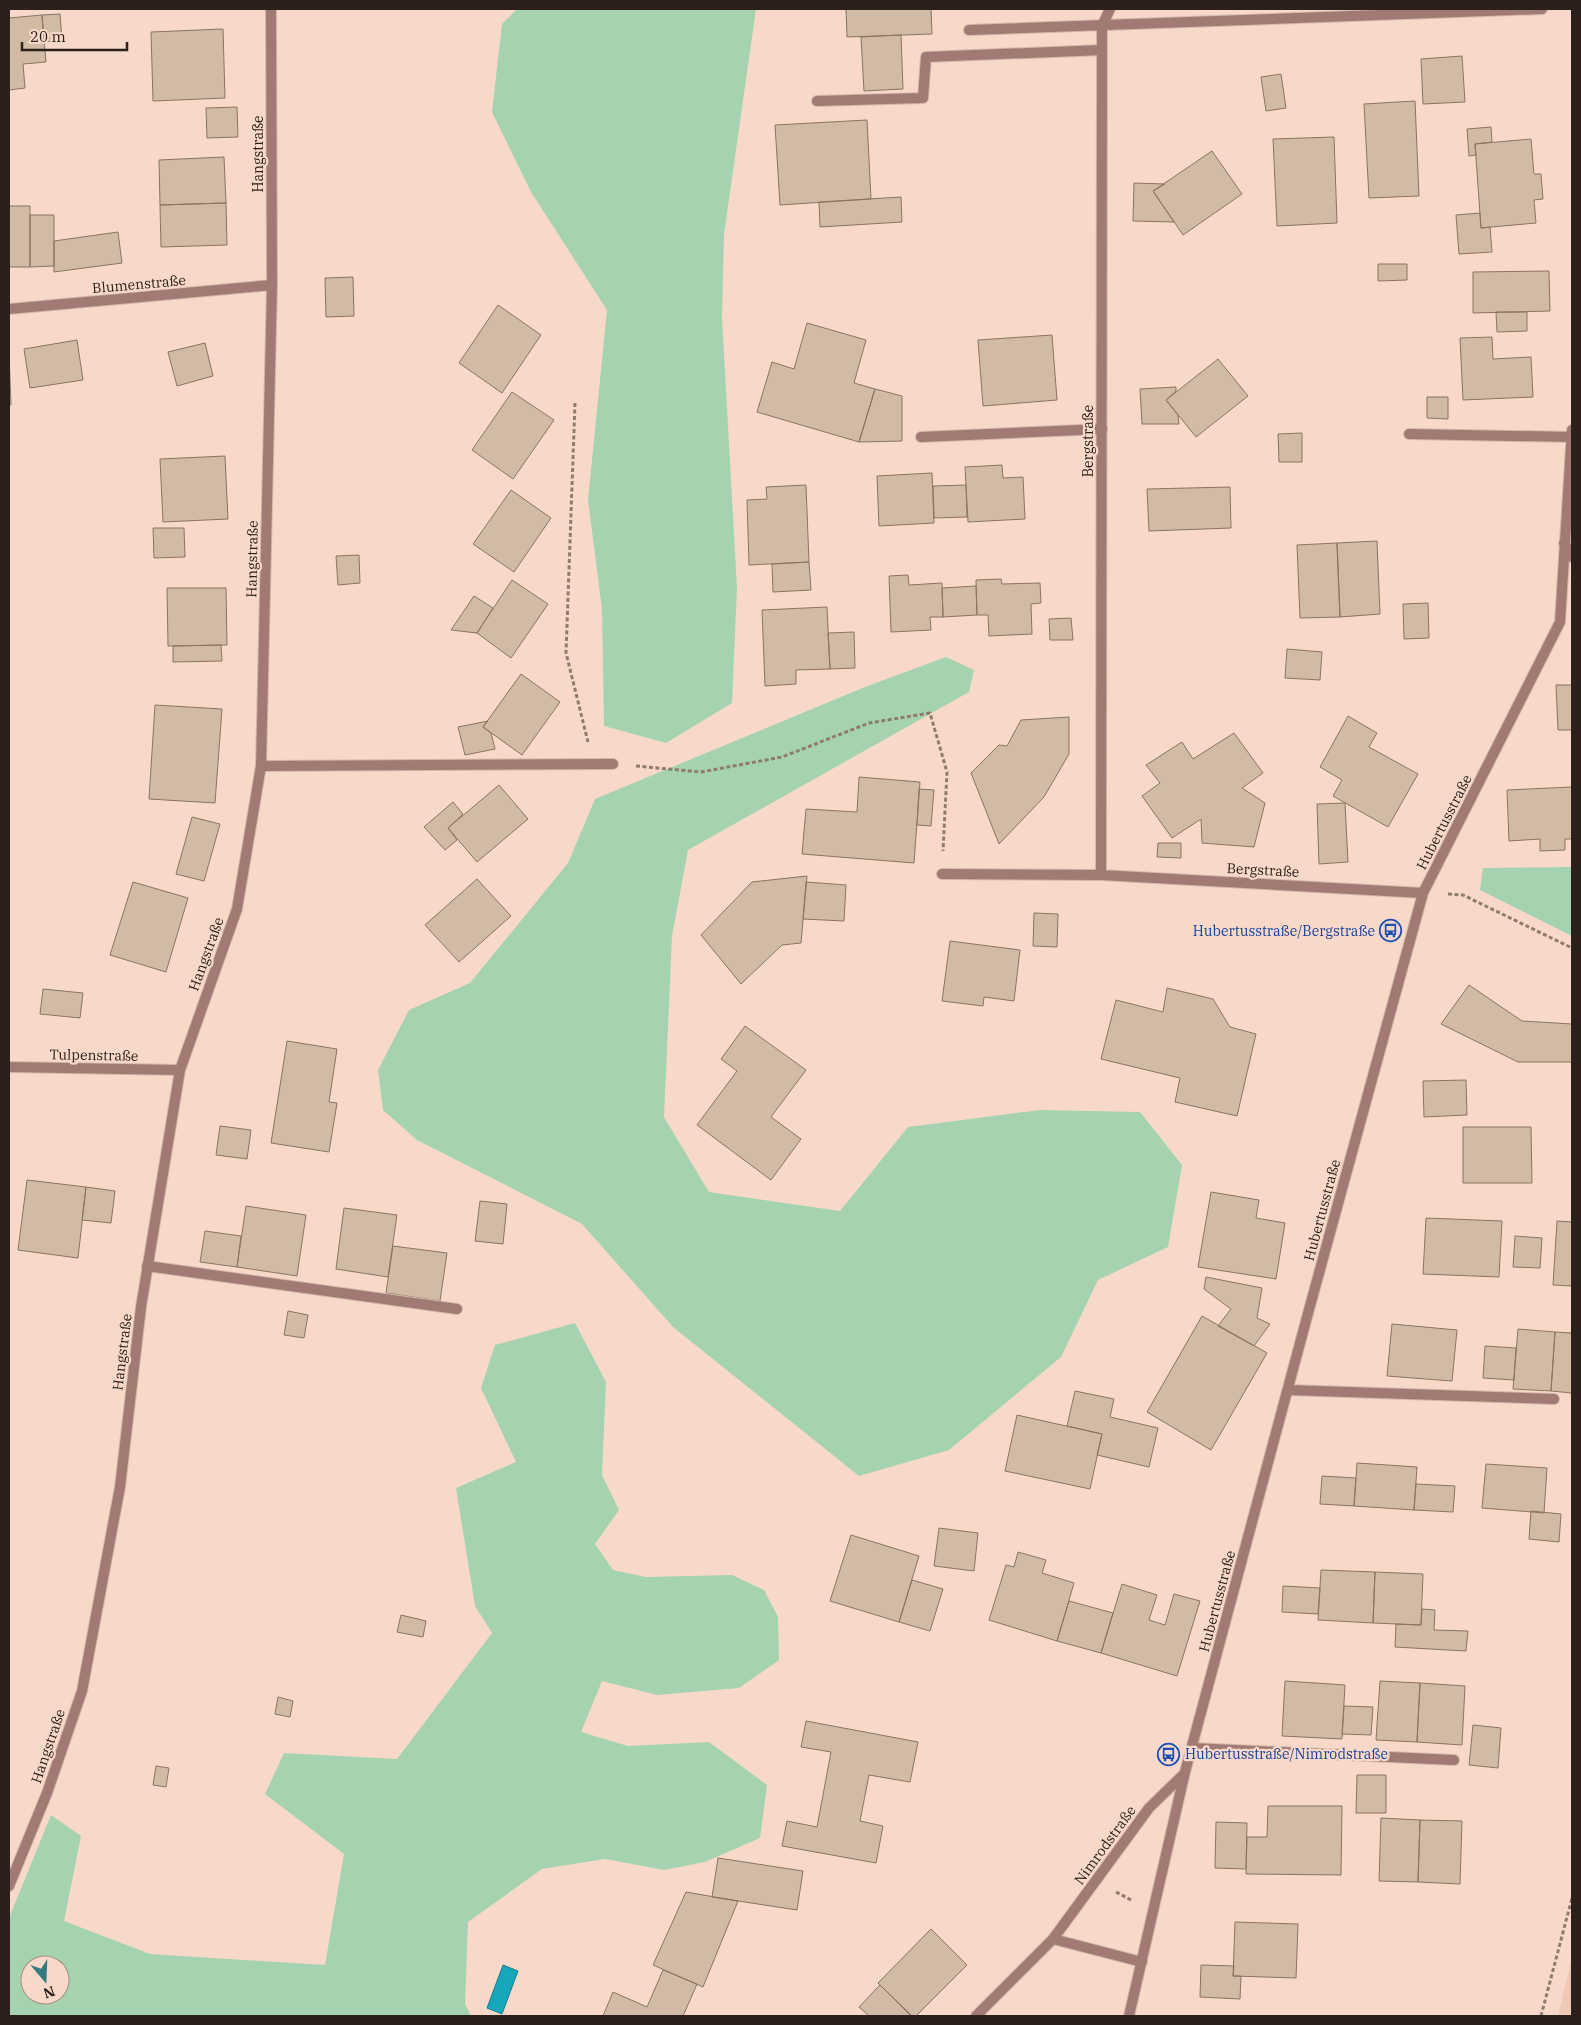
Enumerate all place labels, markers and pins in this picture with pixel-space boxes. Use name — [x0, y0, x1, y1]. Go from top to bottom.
bus stop icon: Hubertusstraße/Bergstraße — [1379, 919, 1403, 943]
place label: Hubertusstraße/Bergstraße — [1193, 922, 1375, 940]
bus stop icon: Hubertusstraße/Nimrodstraße — [1157, 1742, 1181, 1766]
place label: Hubertusstraße/Nimrodstraße — [1185, 1745, 1388, 1763]

